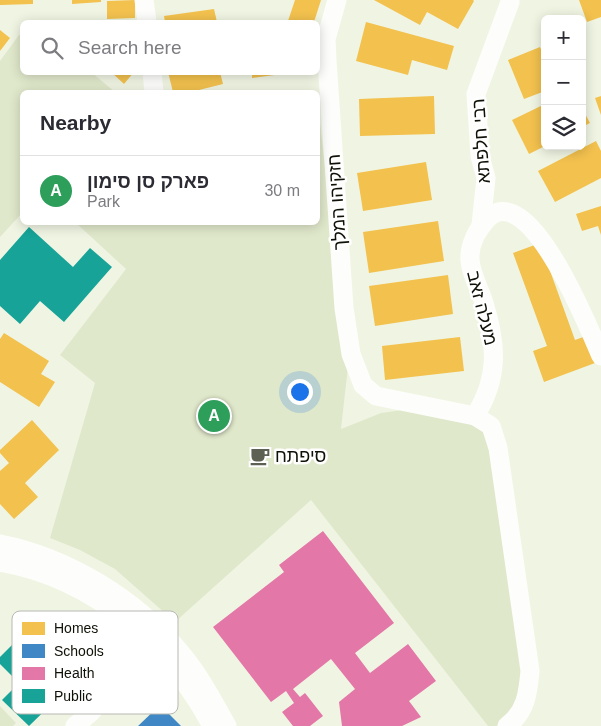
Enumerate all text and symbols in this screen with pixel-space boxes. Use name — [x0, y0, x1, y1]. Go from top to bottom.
map controls — [541, 15, 586, 150]
button: + — [541, 15, 586, 60]
search box — [20, 20, 320, 75]
icon: search — [38, 34, 66, 62]
text: Search here — [78, 37, 182, 58]
button: − — [541, 60, 586, 105]
street label: רבי חלפתא — [468, 98, 494, 184]
button: layers — [541, 105, 586, 150]
text: Nearby — [40, 111, 111, 134]
street label: חזקיהו המלך — [324, 153, 350, 251]
text: פארק סן סימון — [87, 171, 209, 192]
text: A — [50, 182, 62, 199]
text: 30 m — [264, 182, 300, 199]
text: Park — [87, 193, 120, 210]
street label: מעלה זאב — [463, 269, 501, 347]
your location — [287, 379, 313, 405]
pin: A — [198, 397, 230, 435]
cafe icon: סיפתח — [249, 445, 271, 467]
place label: סיפתח — [275, 446, 326, 466]
legend — [12, 611, 178, 714]
text: Homes — [54, 620, 98, 636]
text: Schools — [54, 643, 104, 659]
text: Health — [54, 665, 94, 681]
text: Public — [54, 688, 92, 704]

